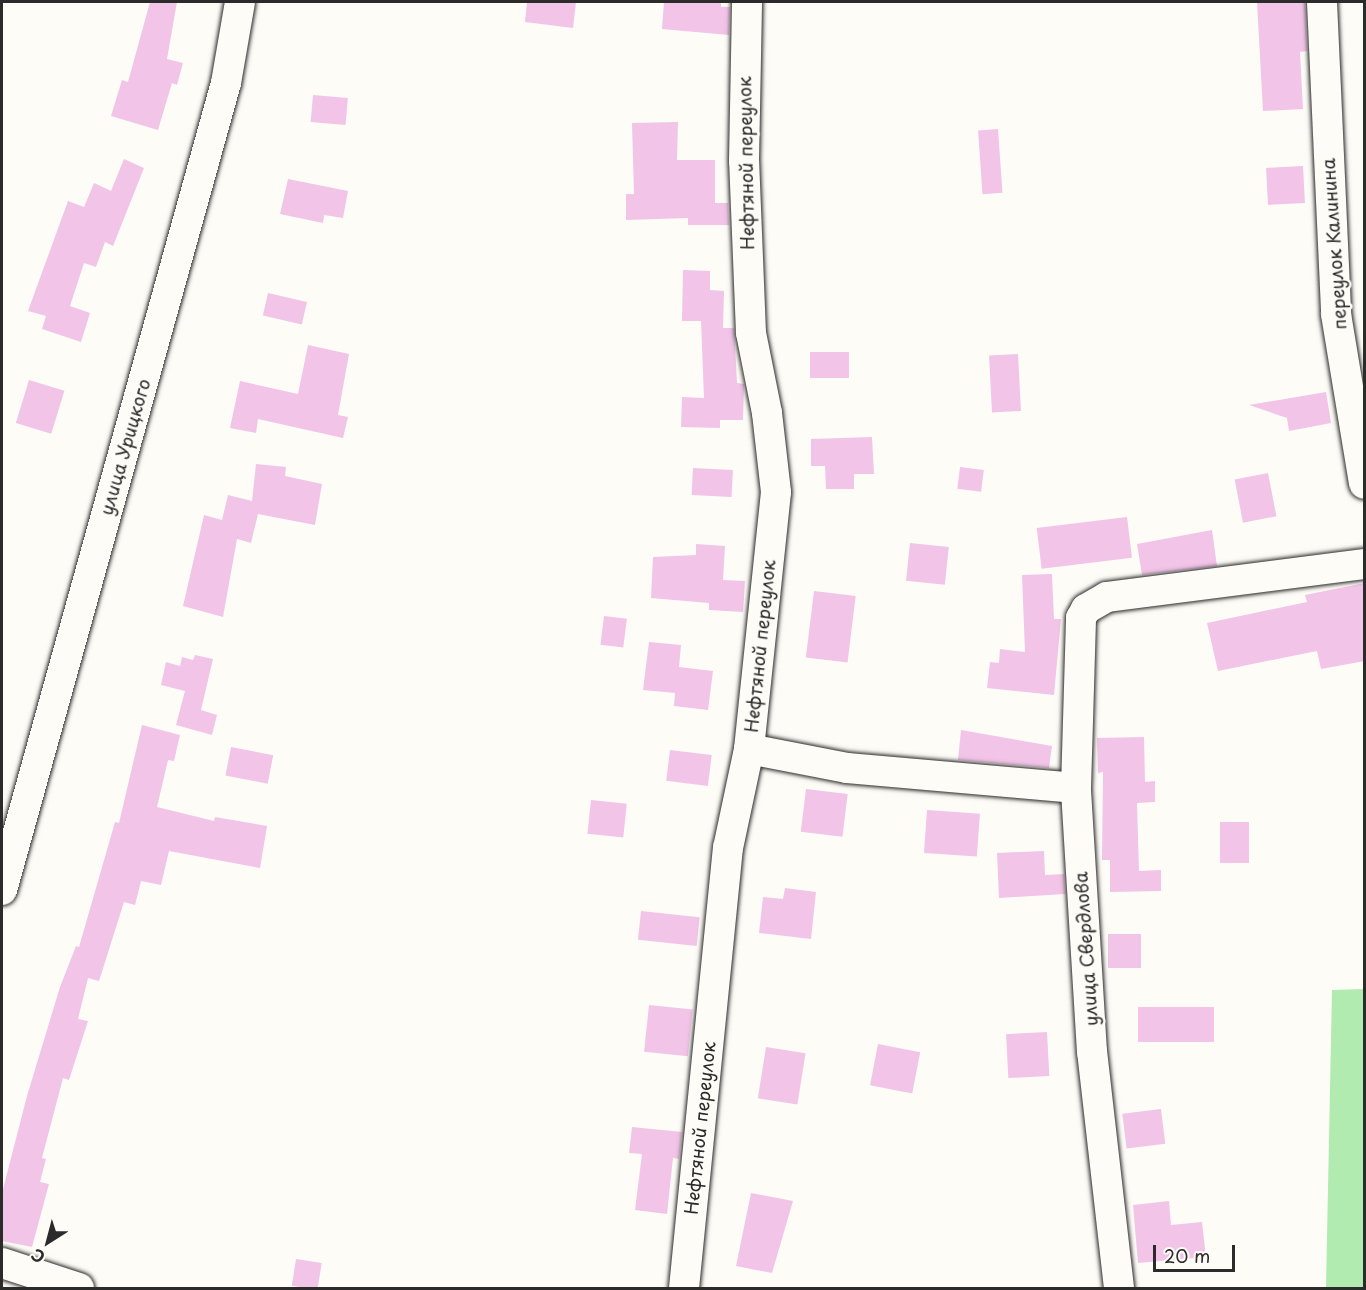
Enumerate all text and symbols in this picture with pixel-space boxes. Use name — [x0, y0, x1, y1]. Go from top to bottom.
street label: Нефтяной переулок — [734, 76, 758, 250]
street label: переулок Калинина — [1317, 157, 1351, 331]
street label: улица Урицкого — [95, 376, 155, 518]
street label: Нефтяной переулок — [740, 558, 780, 734]
street label: улица Свердлова — [1070, 871, 1102, 1027]
street label: Нефтяной переулок — [680, 1040, 720, 1216]
north arrow — [18, 1212, 78, 1272]
scale bar — [1156, 1233, 1238, 1271]
text: 20 m — [1164, 1242, 1210, 1269]
text: С — [25, 1243, 49, 1270]

